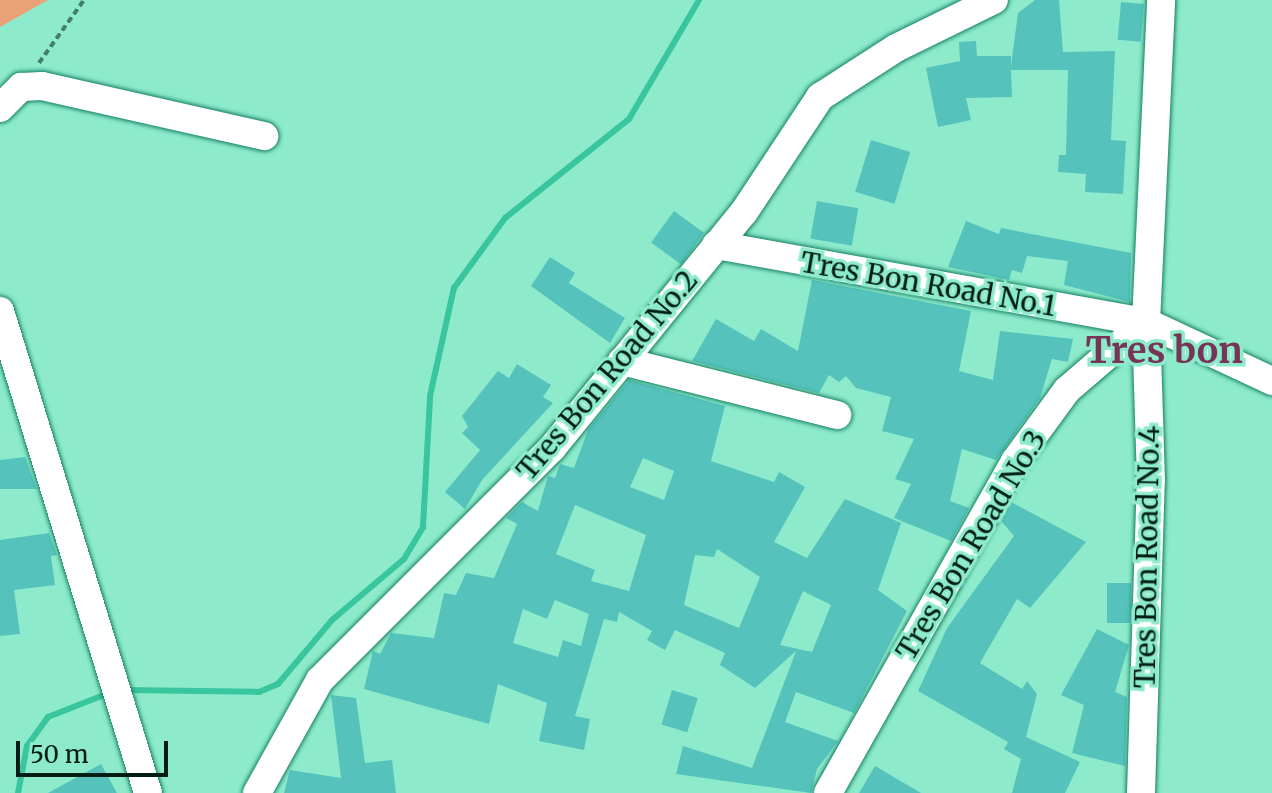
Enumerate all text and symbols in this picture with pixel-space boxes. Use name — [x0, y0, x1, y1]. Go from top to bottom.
street label: Tres Bon Road No.1 — [798, 245, 1058, 323]
street label: Tres Bon Road No.2 — [510, 263, 704, 487]
district label: Tres bon — [1085, 329, 1243, 373]
street label: Tres Bon Road No.3 — [889, 424, 1053, 666]
street label: Tres Bon Road No.4 — [1128, 425, 1166, 689]
scale bar — [20, 725, 172, 775]
text: 50 m — [30, 739, 89, 770]

